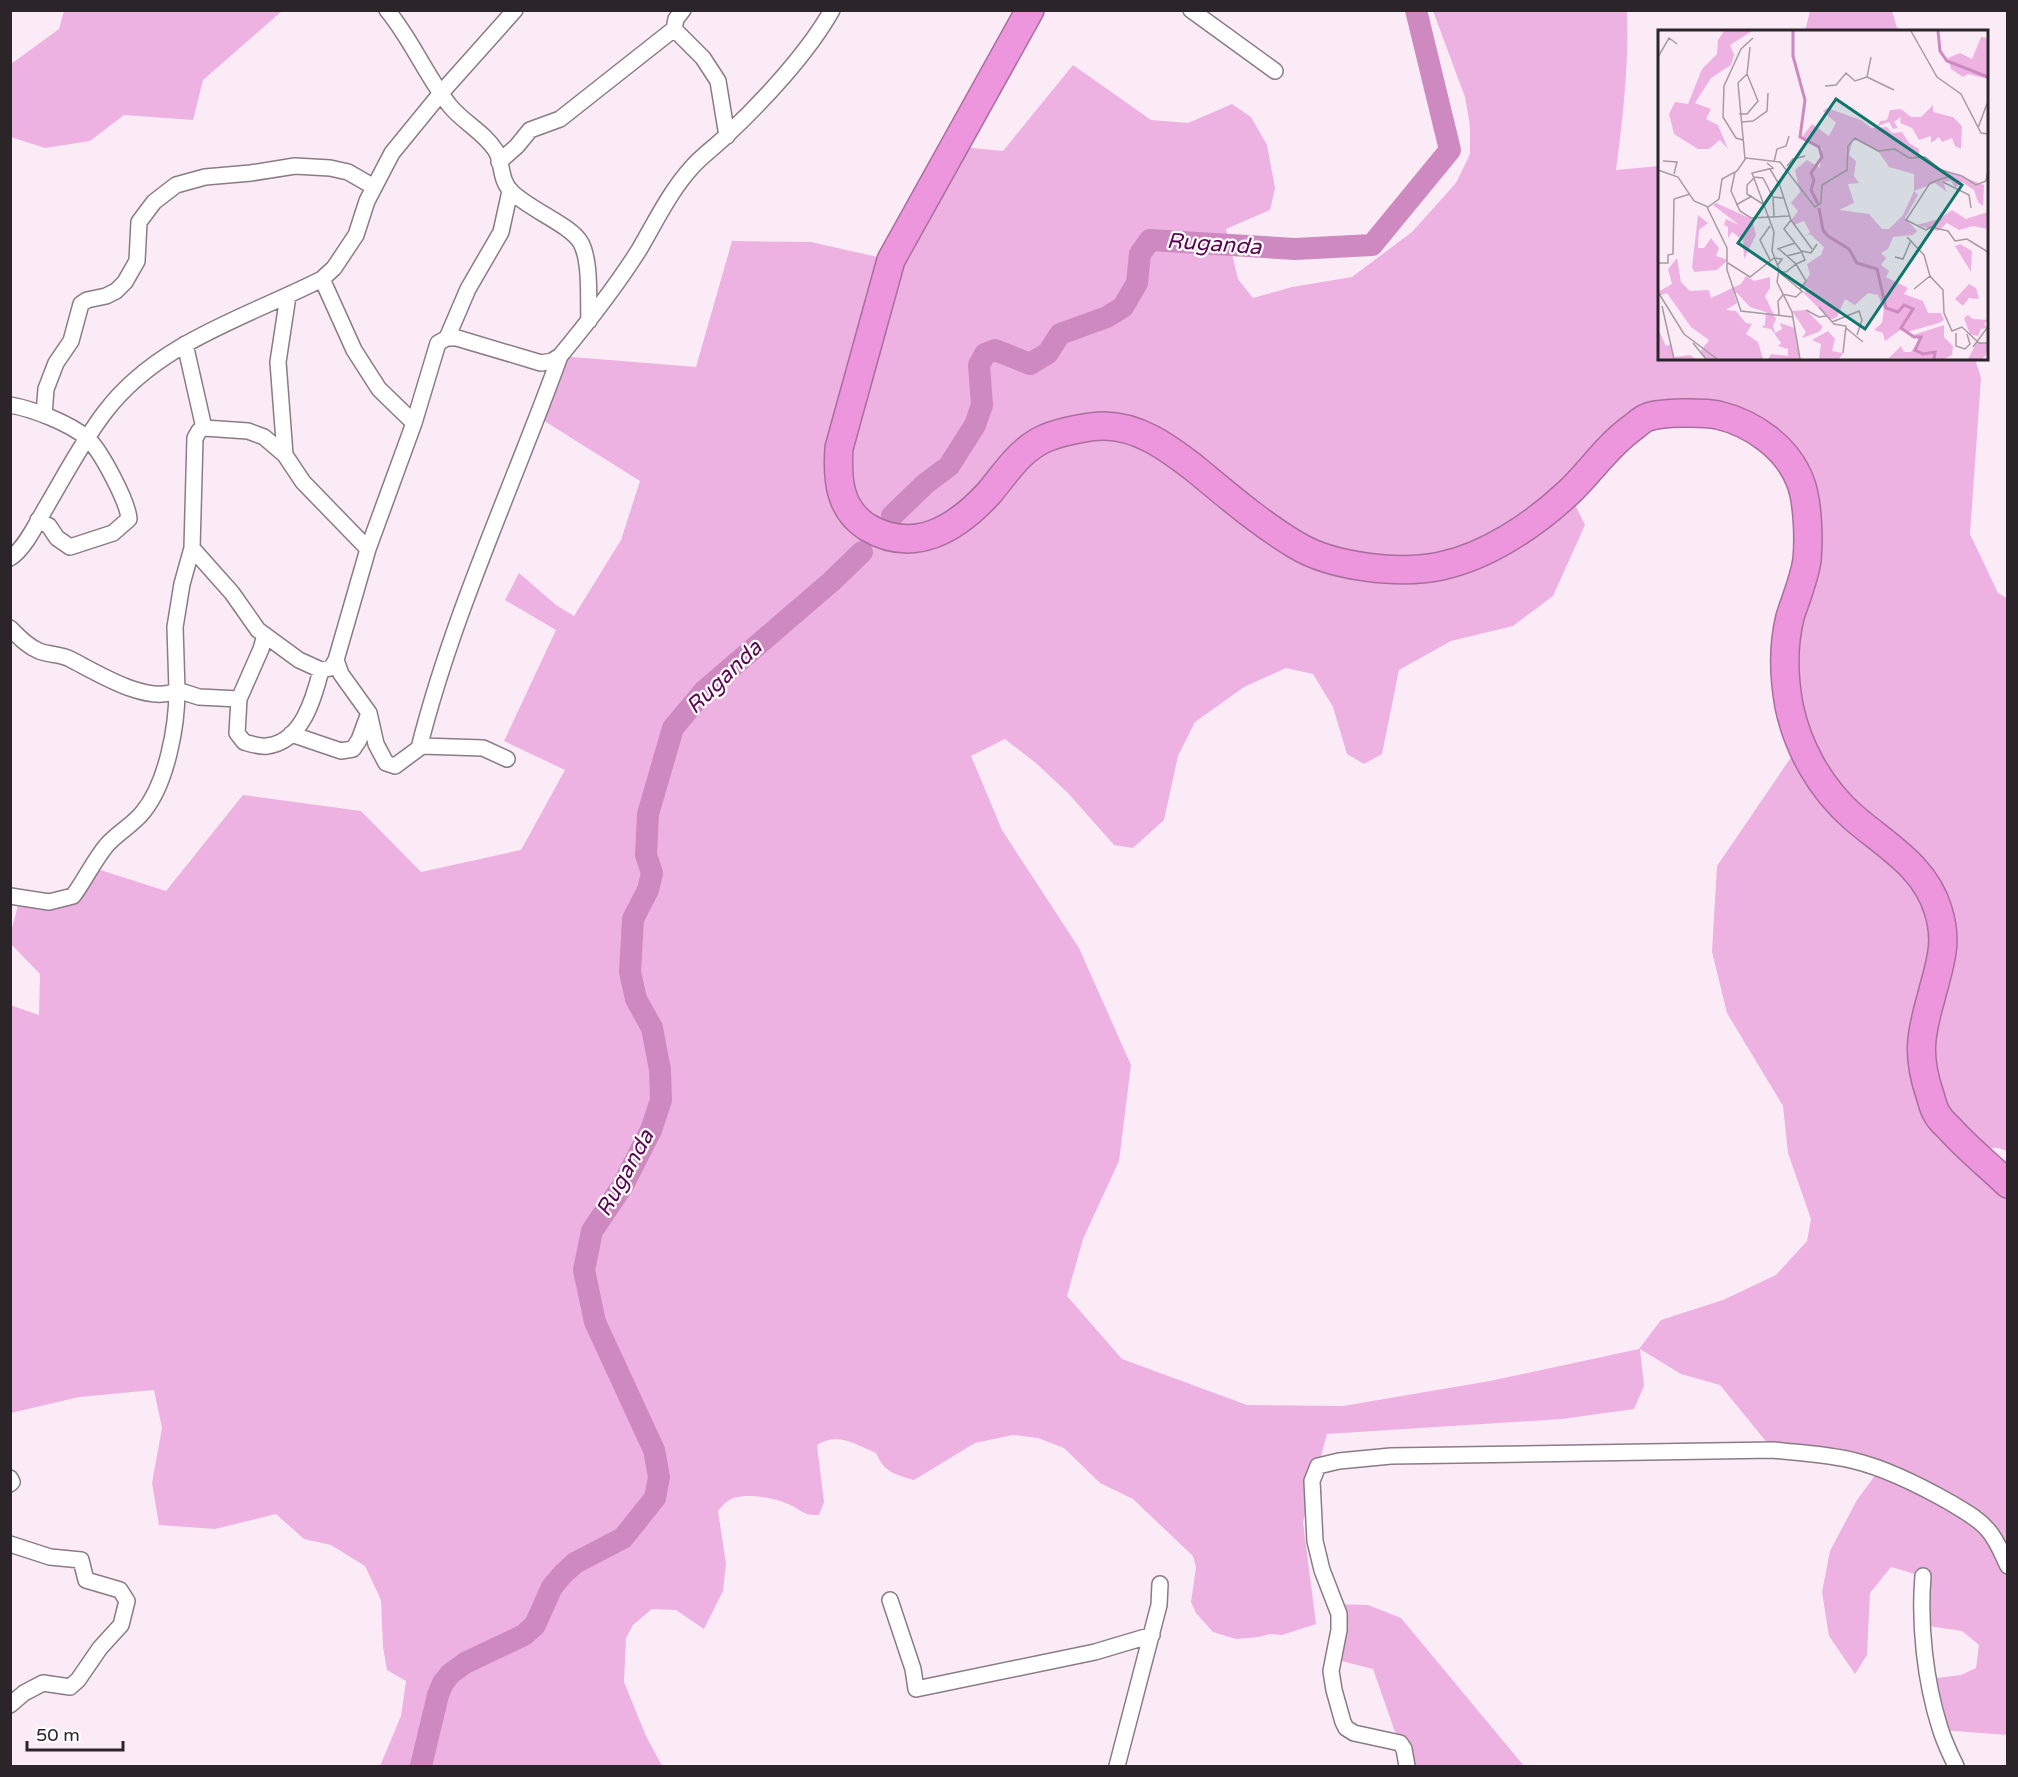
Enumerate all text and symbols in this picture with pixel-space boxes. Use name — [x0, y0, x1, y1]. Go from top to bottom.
inset map — [1658, 30, 1988, 360]
water label: Ruganda — [1166, 228, 1263, 260]
water label: Ruganda — [681, 634, 768, 719]
water label: Ruganda — [591, 1125, 660, 1221]
scale bar — [27, 1714, 123, 1752]
text: 50 m — [36, 1724, 80, 1746]

